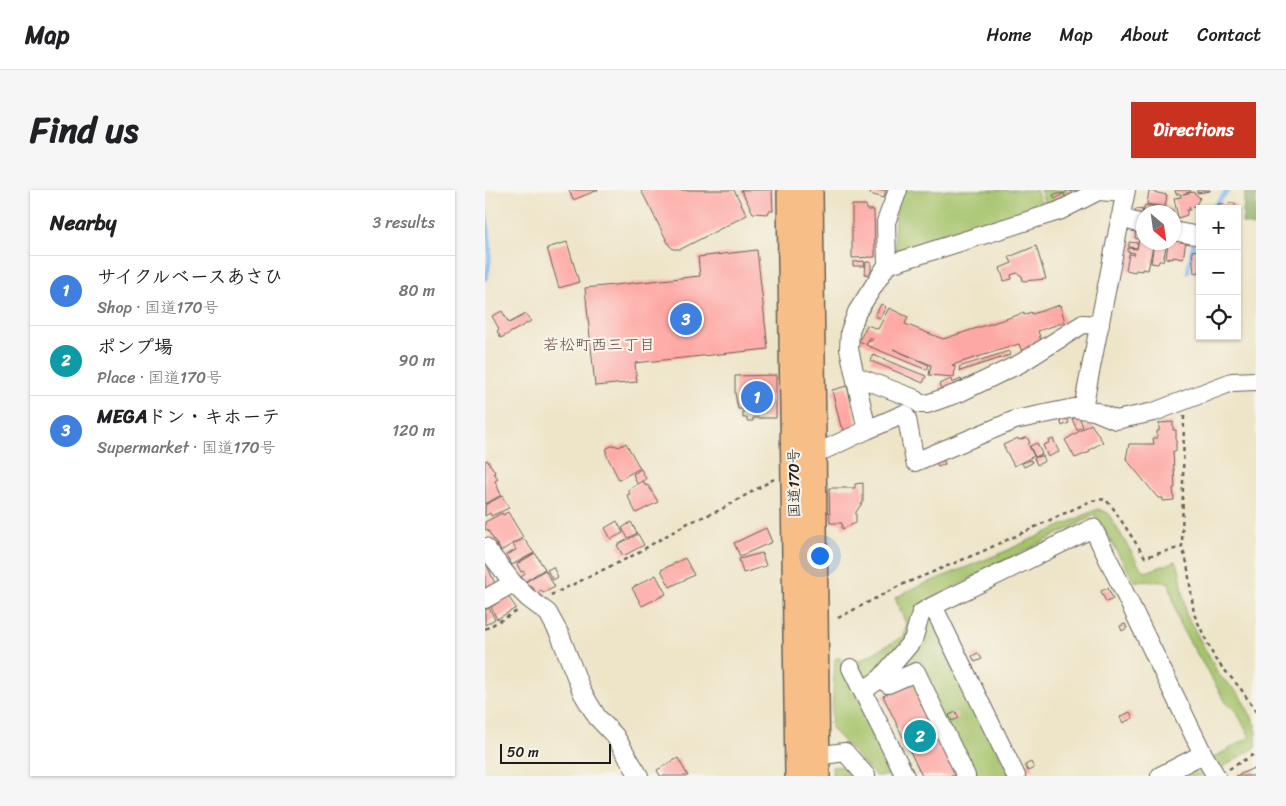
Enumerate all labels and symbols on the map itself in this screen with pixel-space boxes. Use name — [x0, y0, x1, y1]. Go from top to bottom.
north arrow — [1136, 205, 1181, 250]
pin: 3 — [670, 300, 702, 338]
district label: 若松町西三丁目 — [543, 330, 655, 359]
pin: 1 — [741, 378, 773, 416]
street label: 国道170号 — [780, 448, 808, 518]
your location — [807, 543, 833, 569]
pin: 2 — [904, 717, 936, 755]
scale bar — [500, 741, 611, 764]

